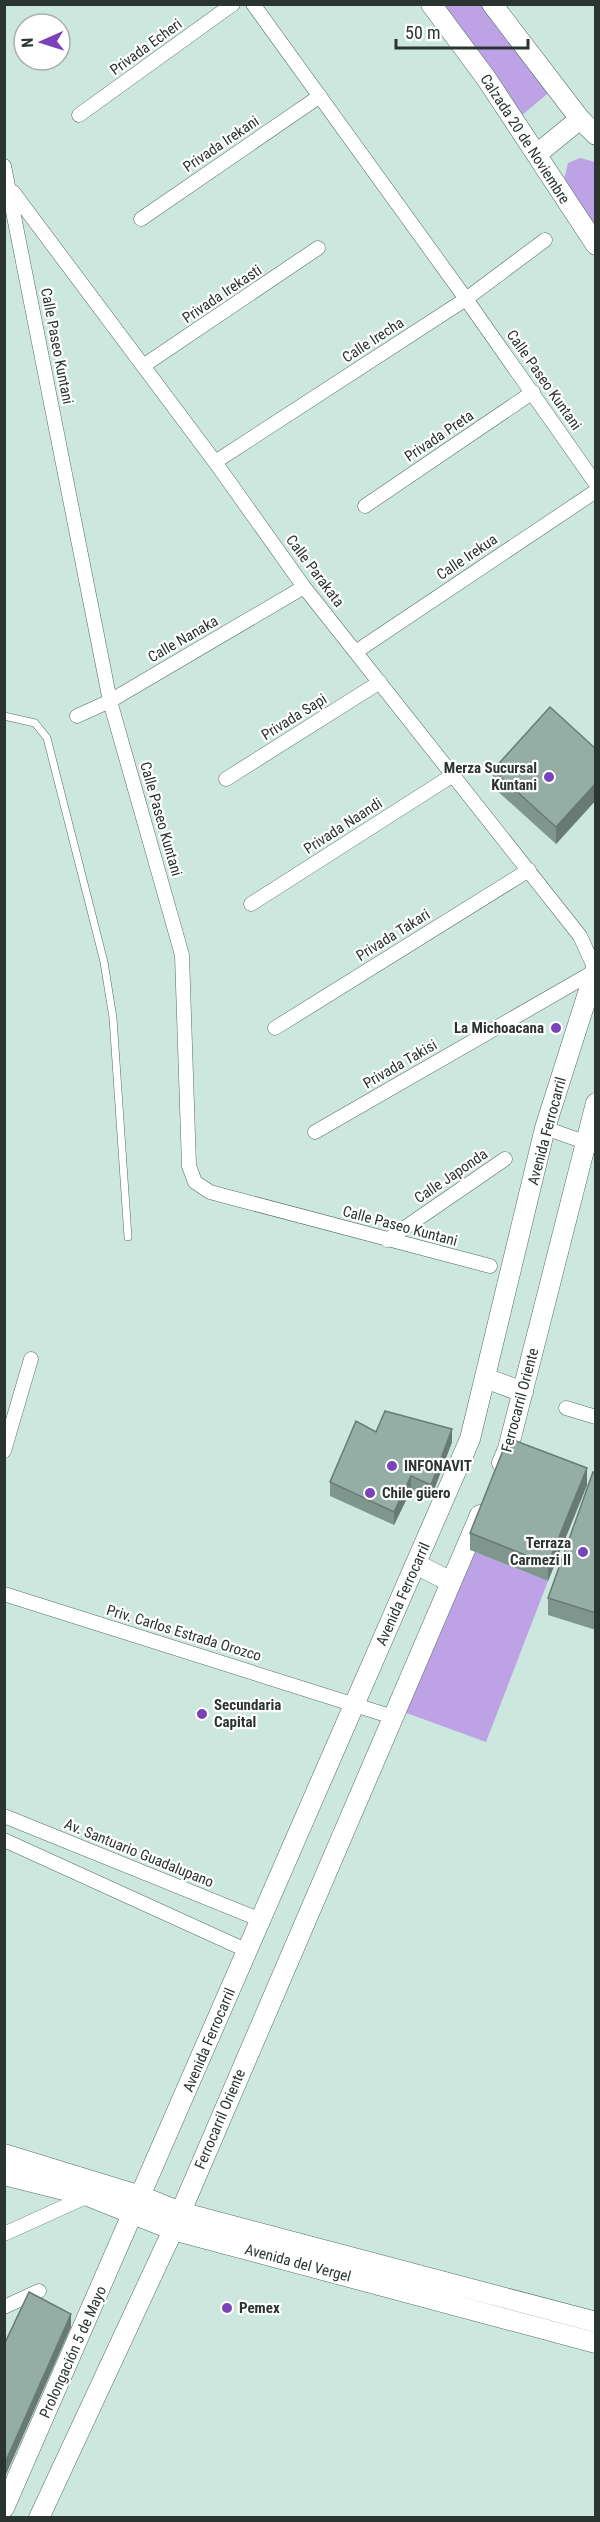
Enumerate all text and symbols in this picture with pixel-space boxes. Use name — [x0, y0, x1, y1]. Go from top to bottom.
north arrow — [12, 12, 72, 72]
scale bar — [396, 12, 528, 50]
street label: Privada Echeri — [107, 15, 185, 79]
text: 50 m — [405, 22, 440, 43]
text: N — [18, 37, 37, 48]
street label: Calzada 20 de Noviembre — [476, 71, 574, 207]
street label: Privada Irekani — [180, 112, 262, 176]
street label: Privada Irekasti — [179, 261, 265, 327]
street label: Calle Paseo Kuntani — [37, 286, 77, 406]
street label: Calle Irecha — [339, 313, 407, 367]
street label: Calle Paseo Kuntani — [503, 326, 585, 434]
street label: Privada Preta — [401, 406, 477, 466]
street label: Calle Irekua — [433, 530, 501, 584]
street label: Calle Parakata — [282, 531, 348, 611]
street label: Calle Nanaka — [145, 612, 221, 666]
street label: Privada Sapi — [258, 690, 330, 744]
place label: Merza Sucursal Kuntani — [444, 759, 537, 794]
street label: Calle Paseo Kuntani — [136, 760, 186, 878]
marker: Merza Sucursal Kuntani — [542, 770, 556, 784]
street label: Privada Naandi — [300, 794, 386, 858]
street label: Privada Takari — [353, 905, 433, 965]
place label: La Michoacana — [454, 1019, 544, 1037]
marker: La Michoacana — [549, 1021, 563, 1035]
street label: Privada Takisi — [360, 1036, 440, 1092]
street label: Avenida Ferrocarril — [524, 1075, 570, 1187]
street label: Calle Japonda — [411, 1145, 491, 1207]
street label: Calle Paseo Kuntani — [341, 1202, 459, 1250]
street label: Ferrocarril Oriente — [497, 1346, 543, 1454]
place label: INFONAVIT — [404, 1457, 472, 1475]
marker: INFONAVIT — [385, 1459, 399, 1473]
place label: Chile güero — [382, 1484, 450, 1502]
marker: Chile güero — [363, 1486, 377, 1500]
place label: Terraza Carmezi II — [510, 1534, 571, 1569]
street label: Avenida Ferrocarril — [372, 1540, 434, 1648]
marker: Terraza Carmezi II — [576, 1545, 590, 1559]
street label: Priv. Carlos Estrada Orozco — [104, 1601, 264, 1665]
place label: Secundaria Capital — [214, 1696, 281, 1731]
marker: Secundaria Capital — [195, 1707, 209, 1721]
street label: Av. Santuario Guadalupano — [62, 1815, 216, 1891]
street label: Avenida Ferrocarril — [179, 1985, 239, 2095]
street label: Ferrocarril Oriente — [191, 2066, 249, 2172]
street label: Avenida del Vergel — [243, 2240, 353, 2286]
street label: Prolongación 5 de Mayo — [36, 2283, 110, 2421]
place label: Pemex — [239, 2299, 280, 2317]
marker: Pemex — [220, 2301, 234, 2315]

